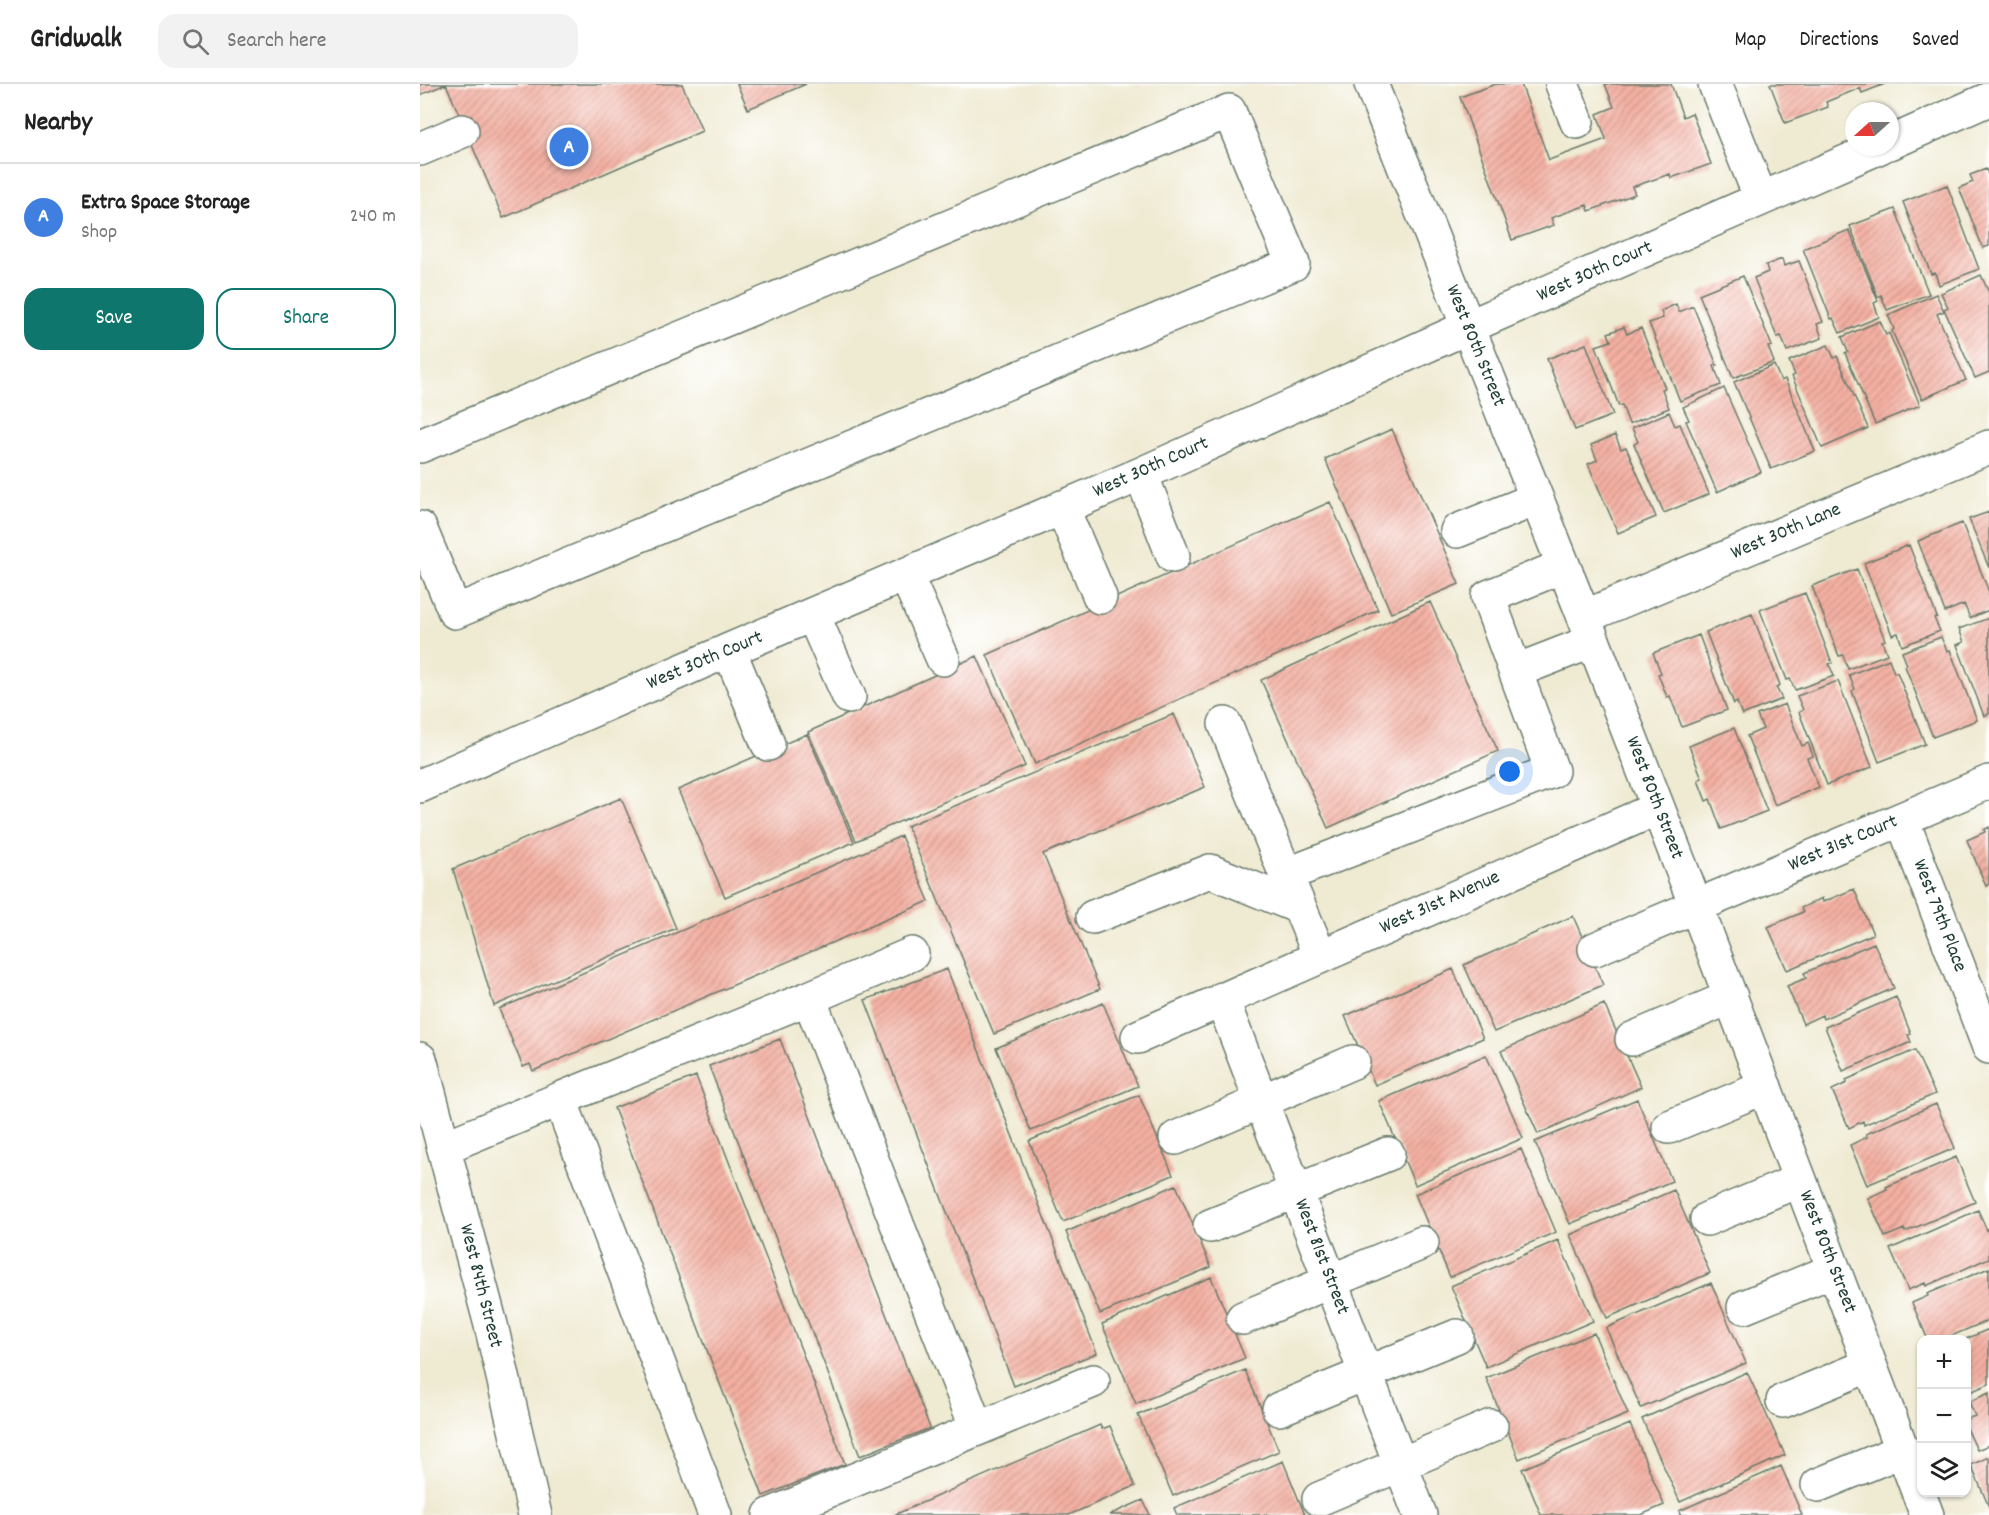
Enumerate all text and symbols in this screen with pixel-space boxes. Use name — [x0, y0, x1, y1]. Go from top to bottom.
search box — [158, 14, 578, 68]
text: Gridwalk — [30, 21, 122, 61]
icon: search — [179, 25, 212, 58]
text: Search here — [227, 26, 327, 57]
text: Map — [1735, 26, 1766, 56]
text: Directions — [1799, 26, 1879, 56]
text: Saved — [1912, 26, 1959, 56]
north arrow — [1845, 102, 1899, 156]
text: Nearby — [24, 105, 92, 142]
pin: A — [550, 124, 588, 170]
text: Extra Space Storage — [81, 188, 250, 219]
text: A — [38, 203, 49, 231]
text: 240 m — [350, 203, 396, 231]
text: Shop — [81, 219, 117, 247]
street label: West 30th Court — [1533, 234, 1657, 310]
street label: West 80th Street — [1438, 281, 1512, 411]
button: Save — [24, 288, 204, 350]
button: Share — [216, 288, 396, 350]
street label: West 30th Court — [1089, 430, 1213, 506]
street label: West 30th Lane — [1727, 496, 1846, 568]
street label: West 30th Court — [643, 624, 767, 698]
street label: West 80th Street — [1618, 733, 1690, 863]
your location — [1495, 757, 1524, 786]
street label: West 31st Court — [1784, 808, 1902, 880]
street label: West 79th Place — [1905, 856, 1973, 977]
street label: West 31st Avenue — [1375, 864, 1505, 942]
street label: West 80th Street — [1791, 1187, 1863, 1317]
street label: West 81st Street — [1286, 1195, 1356, 1319]
street label: West 84th Street — [451, 1221, 509, 1351]
map controls — [1917, 1335, 1971, 1497]
button: + — [1917, 1335, 1971, 1389]
button: − — [1917, 1389, 1971, 1443]
button: layers — [1917, 1443, 1971, 1497]

